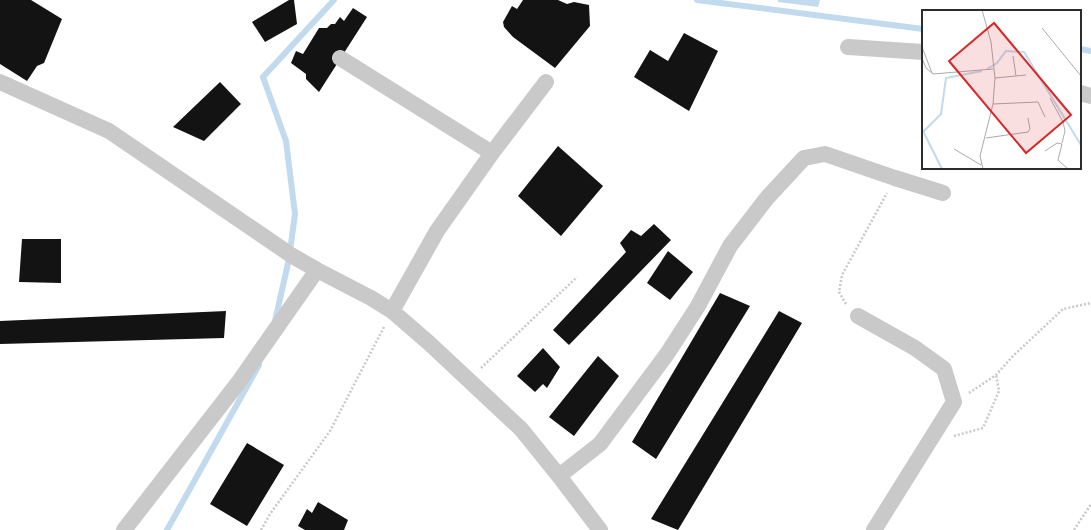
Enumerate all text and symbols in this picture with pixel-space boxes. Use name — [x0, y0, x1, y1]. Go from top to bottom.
inset map — [922, 10, 1081, 169]

